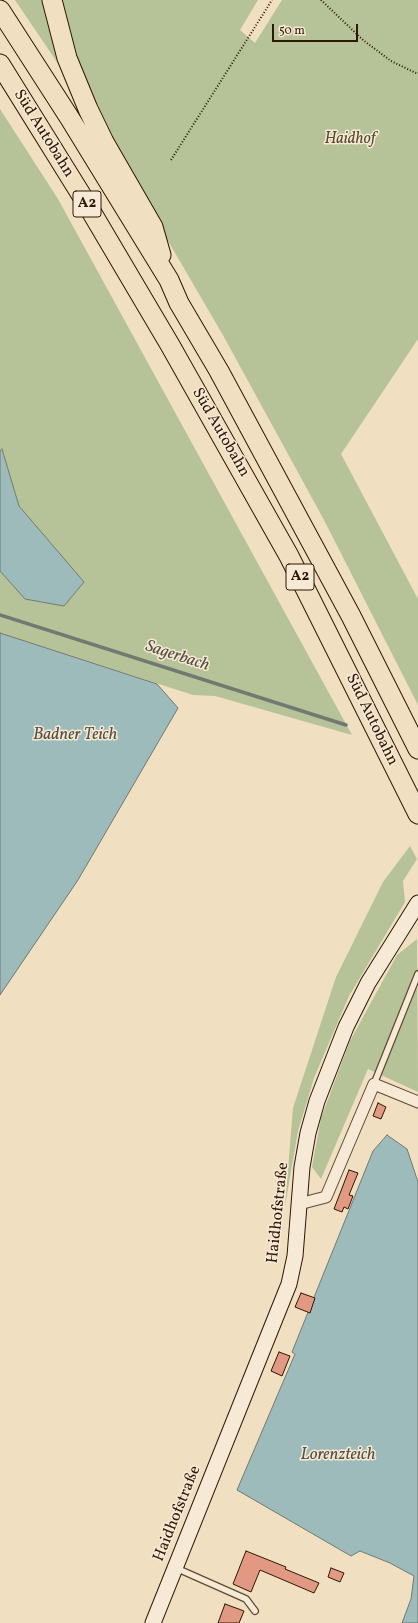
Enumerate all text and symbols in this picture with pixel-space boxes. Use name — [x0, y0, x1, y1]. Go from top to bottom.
scale bar — [274, 16, 360, 42]
text: 50 m — [279, 23, 305, 39]
street label: Süd Autobahn — [8, 87, 78, 181]
park label: Haidhof — [325, 130, 375, 150]
road number: A2 — [73, 191, 101, 217]
street label: Süd Autobahn — [187, 385, 253, 481]
road number: A2 — [286, 564, 314, 590]
water label: Sagerbach — [142, 637, 212, 677]
street label: Süd Autobahn — [341, 671, 401, 769]
water label: Badner Teich — [33, 726, 117, 746]
street label: Haidhofstraße — [264, 1161, 294, 1265]
water label: Lorenzteich — [301, 1446, 375, 1466]
street label: Haidhofstraße — [150, 1463, 206, 1565]

